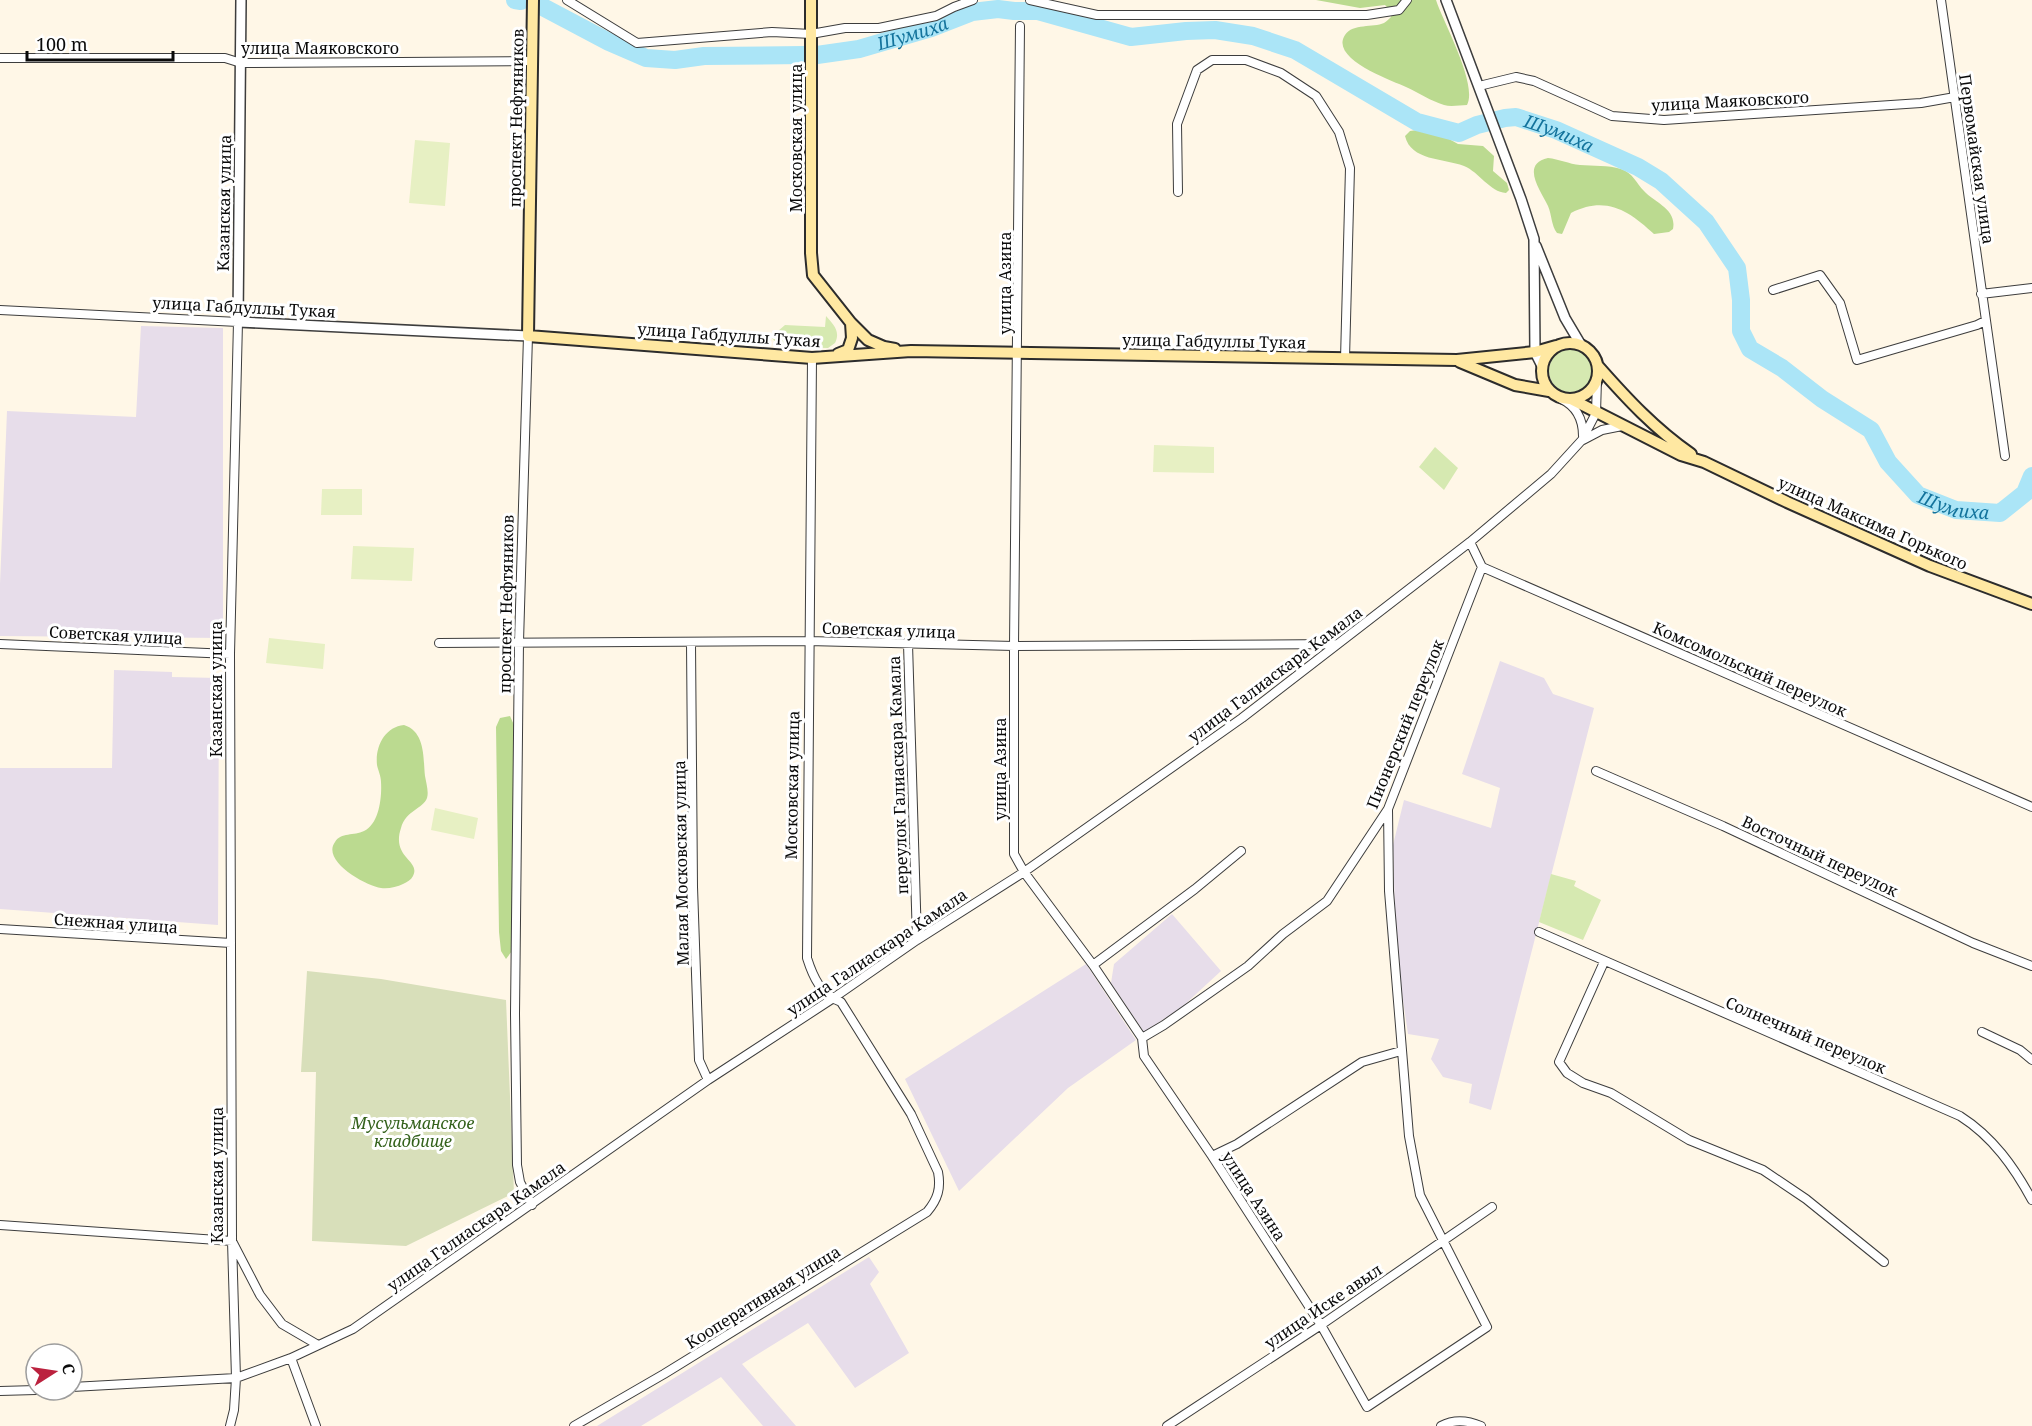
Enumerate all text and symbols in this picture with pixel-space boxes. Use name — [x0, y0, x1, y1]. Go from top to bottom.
water label: Шумиха — [873, 11, 951, 55]
scale bar — [27, 24, 172, 62]
street label: проспект Нефтяников — [503, 28, 529, 208]
text: 100 m — [36, 32, 88, 56]
street label: улица Маяковского — [241, 37, 399, 59]
street label: Московская улица — [785, 63, 807, 213]
street label: Первомайская улица — [1954, 72, 2000, 246]
street label: улица Маяковского — [1650, 86, 1810, 116]
water label: Шумиха — [1520, 108, 1598, 158]
street label: Казанская улица — [212, 134, 236, 272]
street label: улица Азина — [994, 231, 1016, 335]
street label: улица Габдуллы Тукая — [152, 291, 336, 323]
street label: улица Габдуллы Тукая — [637, 318, 821, 352]
street label: улица Габдуллы Тукая — [1122, 328, 1306, 354]
street label: улица Максима Горького — [1775, 471, 1971, 575]
water label: Шумиха — [1914, 484, 1990, 524]
street label: проспект Нефтяников — [493, 514, 519, 694]
street label: улица Галиаскара Камала — [1183, 601, 1367, 747]
street label: Комсомольский переулок — [1649, 616, 1851, 722]
street label: Советская улица — [822, 617, 956, 643]
street label: Советская улица — [48, 621, 184, 649]
street label: Казанская улица — [205, 621, 227, 757]
street label: Пионерский переулок — [1361, 636, 1449, 812]
street label: переулок Галиаскара Камала — [883, 655, 913, 895]
street label: Московская улица — [780, 710, 804, 860]
street label: улица Азина — [989, 717, 1011, 821]
street label: Малая Московская улица — [668, 760, 694, 966]
street label: Восточный переулок — [1738, 810, 1902, 902]
street label: улица Галиаскара Камала — [783, 883, 971, 1021]
street label: Снежная улица — [53, 908, 179, 938]
street label: Солнечный переулок — [1722, 991, 1890, 1079]
street label: Казанская улица — [206, 1107, 228, 1243]
park label: Мусульманское кладбище — [351, 1112, 475, 1152]
street label: улица Азина — [1217, 1147, 1291, 1245]
street label: улица Галиаскара Камала — [382, 1156, 570, 1296]
street label: Кооперативная улица — [681, 1240, 845, 1354]
street label: улица Иске авыл — [1260, 1258, 1386, 1354]
north arrow — [24, 1342, 84, 1402]
text: С — [57, 1361, 81, 1376]

